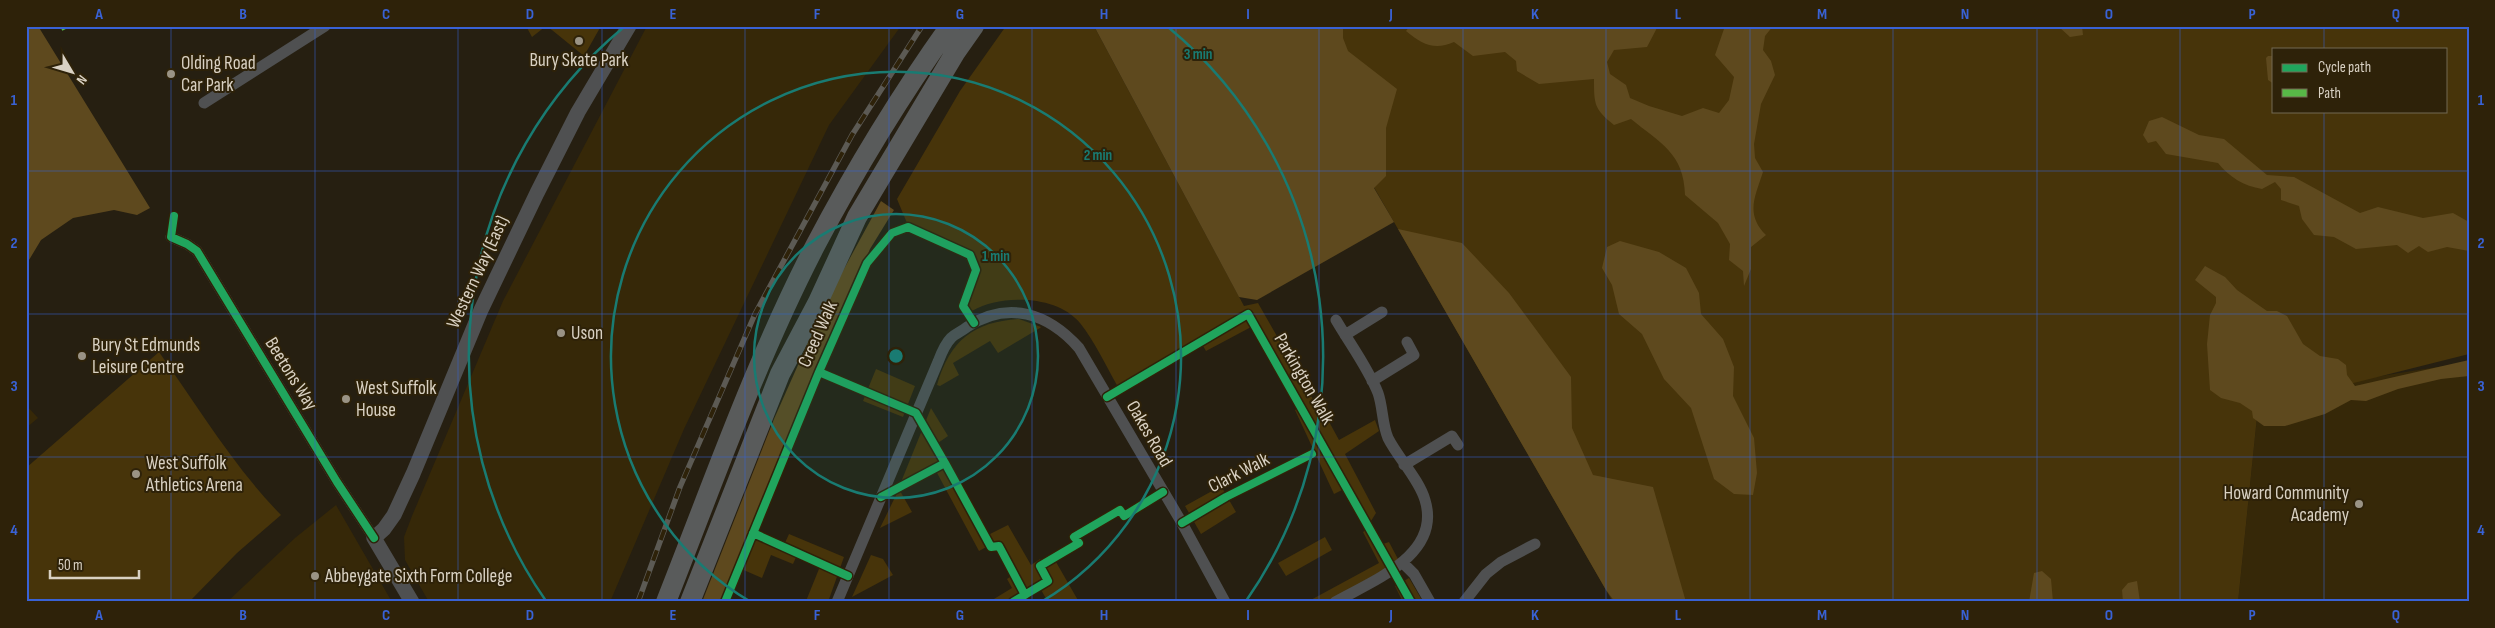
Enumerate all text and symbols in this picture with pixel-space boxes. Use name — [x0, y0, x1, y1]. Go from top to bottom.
text: A — [94, 5, 103, 24]
text: B — [239, 5, 247, 24]
text: C — [382, 5, 390, 24]
text: D — [526, 5, 534, 24]
text: E — [670, 5, 677, 24]
text: F — [814, 5, 821, 24]
text: G — [956, 5, 964, 24]
text: H — [1100, 5, 1108, 24]
text: I — [1246, 5, 1250, 24]
text: J — [1388, 5, 1393, 24]
text: K — [1531, 5, 1539, 24]
text: L — [1675, 5, 1682, 24]
text: M — [1817, 5, 1827, 24]
text: N — [1961, 5, 1969, 24]
text: O — [2105, 5, 2113, 24]
text: P — [2248, 5, 2256, 24]
text: Q — [2392, 5, 2400, 24]
marker: Bury Skate Park — [573, 35, 585, 47]
text: 3 min — [1184, 45, 1212, 64]
north arrow — [48, 48, 98, 98]
legend — [2272, 48, 2448, 112]
place label: Bury Skate Park — [529, 49, 629, 72]
place label: Olding Road Car Park — [181, 52, 256, 97]
text: Cycle path — [2318, 58, 2371, 77]
marker: Olding Road Car Park — [165, 68, 177, 80]
text: N — [73, 72, 91, 88]
text: Path — [2318, 84, 2341, 103]
text: 1 — [11, 91, 18, 110]
text: 1 — [2478, 91, 2485, 110]
text: 2 min — [1084, 146, 1112, 165]
street label: Western Way (East) — [442, 212, 514, 332]
text: 2 — [10, 234, 18, 253]
text: 2 — [2477, 234, 2485, 253]
text: 1 min — [982, 247, 1010, 266]
street label: Creed Walk — [793, 296, 843, 371]
place label: Uson — [571, 322, 603, 345]
marker: Uson — [555, 327, 567, 339]
street label: Parkington Walk — [1269, 329, 1340, 429]
street label: Beetons Way — [260, 333, 323, 415]
place label: Bury St Edmunds Leisure Centre — [92, 334, 200, 379]
centre of rings — [887, 347, 905, 365]
marker: Bury St Edmunds Leisure Centre — [76, 350, 88, 362]
text: 3 — [10, 377, 18, 396]
place label: West Suffolk House — [356, 377, 437, 422]
text: 3 — [2477, 377, 2485, 396]
marker: West Suffolk House — [340, 393, 352, 405]
street label: Oakes Road — [1121, 397, 1177, 471]
street label: Clark Walk — [1204, 447, 1274, 498]
place label: West Suffolk Athletics Arena — [145, 452, 243, 497]
marker: West Suffolk Athletics Arena — [130, 468, 142, 480]
place label: Howard Community Academy — [2224, 482, 2350, 527]
marker: Howard Community Academy — [2353, 498, 2365, 510]
text: 4 — [10, 521, 18, 540]
text: 4 — [2477, 521, 2485, 540]
scale bar — [50, 548, 139, 580]
text: 50 m — [58, 556, 83, 575]
place label: Abbeygate Sixth Form College — [324, 565, 512, 588]
marker: Abbeygate Sixth Form College — [309, 570, 321, 582]
text: A — [94, 606, 103, 625]
text: B — [239, 606, 247, 625]
text: C — [382, 606, 390, 625]
text: D — [526, 606, 534, 625]
text: E — [670, 606, 677, 625]
text: F — [814, 606, 821, 625]
text: G — [956, 606, 964, 625]
text: H — [1100, 606, 1108, 625]
text: I — [1246, 606, 1250, 625]
text: J — [1388, 606, 1393, 625]
text: K — [1531, 606, 1539, 625]
text: L — [1675, 606, 1682, 625]
text: M — [1817, 606, 1827, 625]
text: N — [1961, 606, 1969, 625]
text: O — [2105, 606, 2113, 625]
text: P — [2248, 606, 2256, 625]
text: Q — [2392, 606, 2400, 625]

